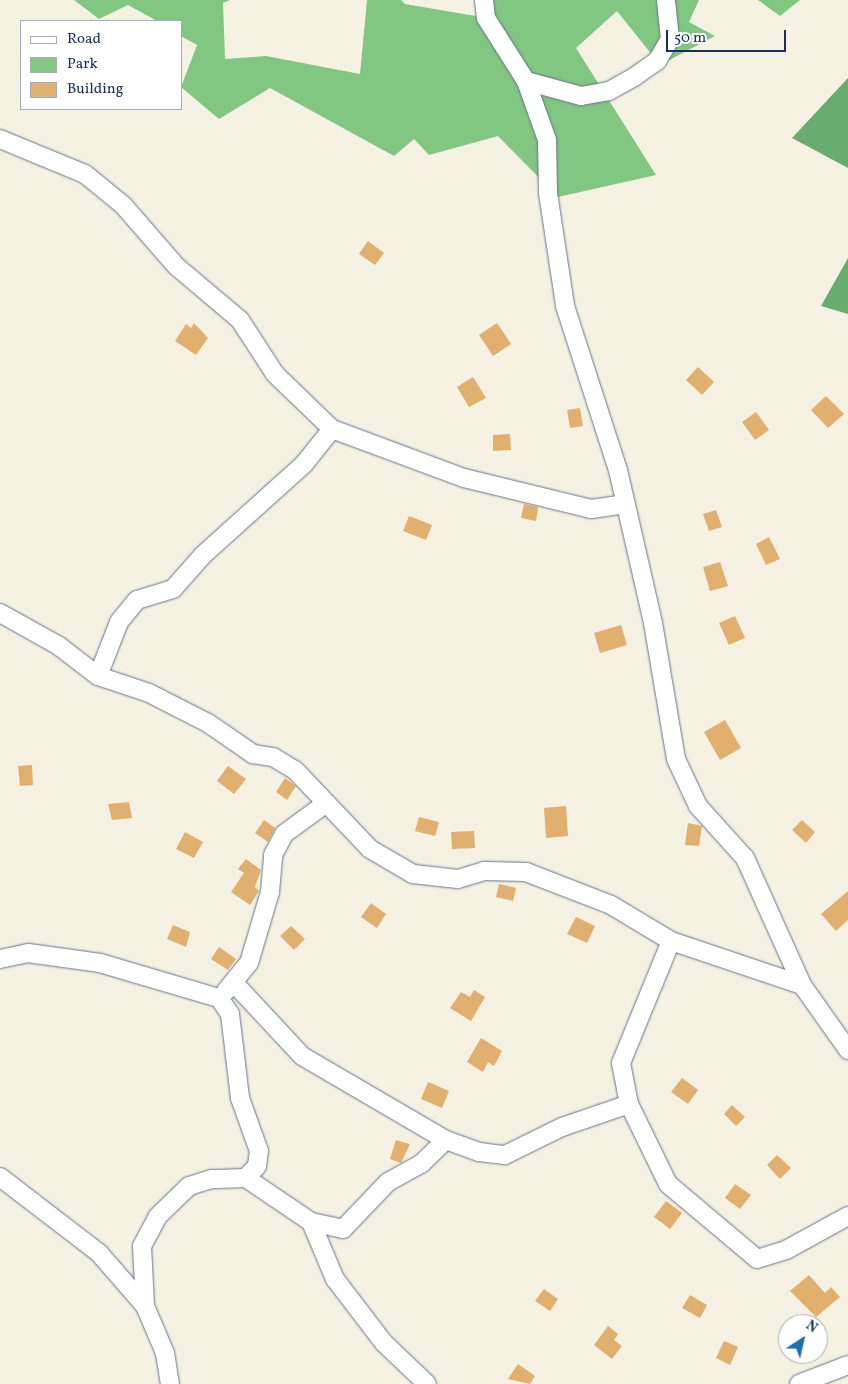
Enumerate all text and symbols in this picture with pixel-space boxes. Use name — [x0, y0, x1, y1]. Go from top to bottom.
legend — [20, 20, 182, 110]
scale bar — [668, 20, 788, 52]
text: 50 m — [674, 28, 706, 49]
text: Road — [67, 29, 101, 50]
text: Park — [67, 54, 98, 75]
text: Building — [67, 79, 123, 100]
north arrow — [778, 1314, 828, 1364]
text: N — [802, 1316, 821, 1338]

